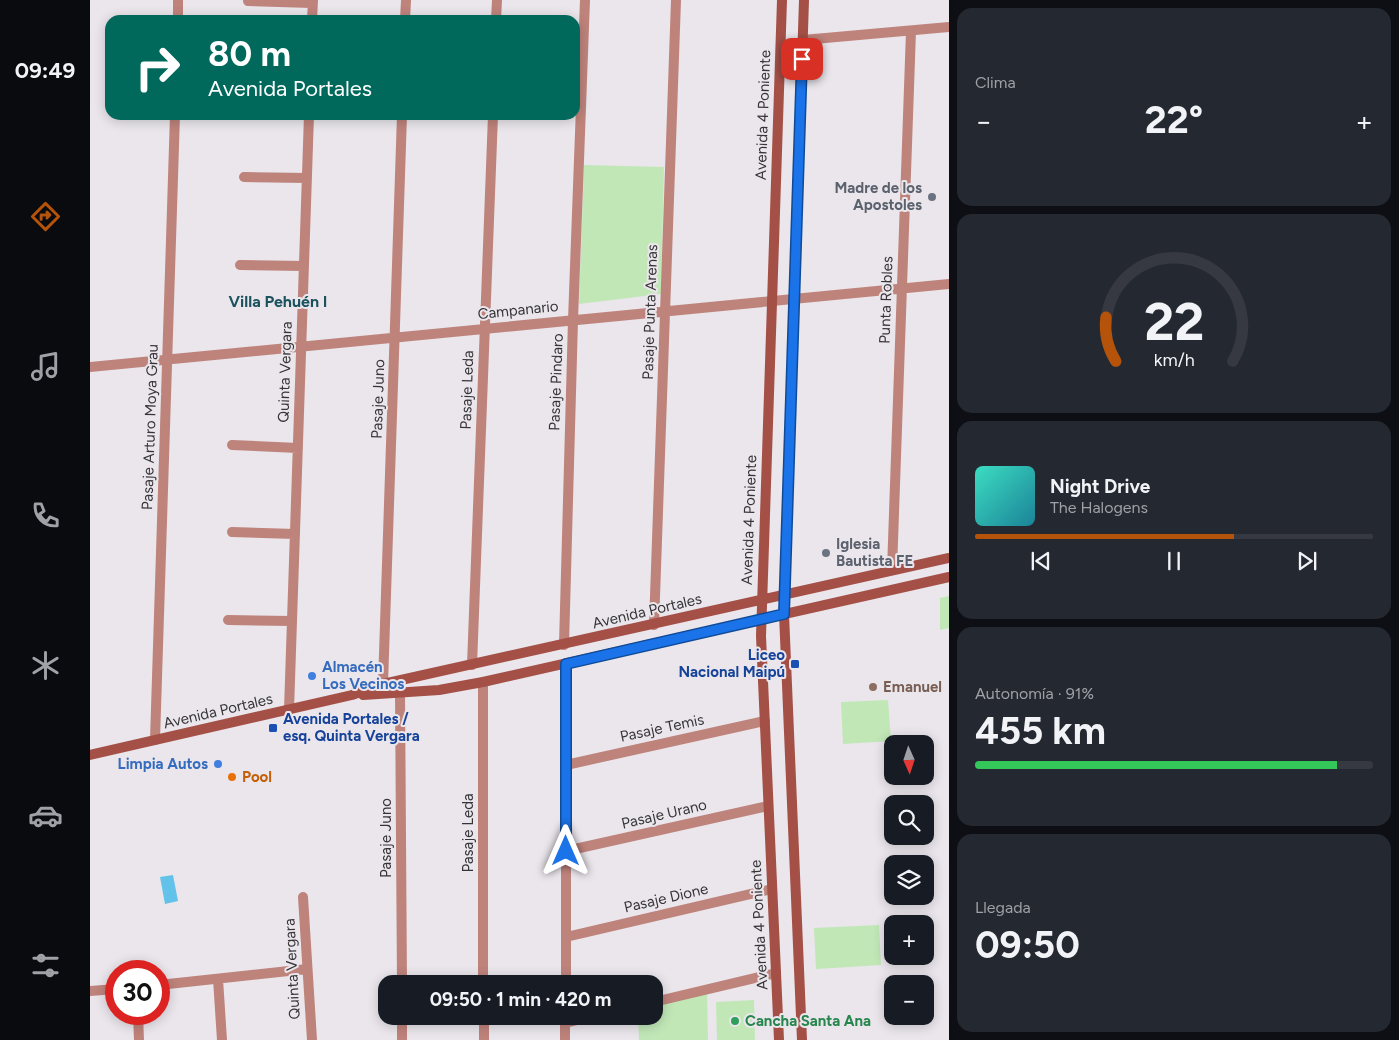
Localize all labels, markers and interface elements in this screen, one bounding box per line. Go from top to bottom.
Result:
text: 80 m [208,33,291,75]
icon: right [125,35,190,100]
pin [781,38,823,80]
icon: arrive [788,45,816,73]
street label: Avenida 4 Poniente [752,50,774,180]
text: 09:49 [15,57,75,84]
text: Clima [975,73,1016,92]
text: Avenida Portales [208,75,372,102]
text: 22° [1145,97,1203,143]
text: − [975,104,992,138]
text: + [1356,104,1373,138]
place label: Madre de los Apostoles [834,179,922,214]
marker: Madre de los Apostoles [926,191,938,203]
icon: directions [28,199,63,234]
street label: Pasaje Punta Arenas [639,244,661,380]
street label: Punta Robles [875,256,897,344]
text: 22 [1144,291,1204,353]
district label: Villa Pehuén I [229,292,327,311]
street label: Campanario [477,297,560,323]
street label: Quinta Vergara [274,321,296,423]
street label: Pasaje Pindaro [545,333,567,431]
street label: Pasaje Arturo Moya Grau [138,344,162,510]
icon: music [28,349,63,384]
text: km/h [1154,349,1194,370]
street label: Pasaje Leda [457,350,477,430]
street label: Pasaje Juno [368,358,388,439]
street label: Avenida 4 Poniente [738,455,760,585]
text: Night Drive [1050,475,1150,498]
icon: phone [28,498,63,533]
text: The Halogens [1050,498,1148,517]
place label: Iglesia Bautista FE [836,535,913,570]
marker: Iglesia Bautista FE [820,547,832,559]
icon: previous [1027,547,1055,575]
icon: pause [1160,547,1188,575]
icon: next [1293,547,1321,575]
street label: Avenida Portales [590,590,704,632]
place label: Liceo Nacional Maipú [678,646,785,681]
icon: climate [28,648,63,683]
place label: Almacén Los Vecinos [322,658,404,693]
marker: Liceo Nacional Maipú [789,658,801,670]
marker: Almacén Los Vecinos [306,670,318,682]
place label: Emanuel [883,678,942,696]
marker: Emanuel [867,681,879,693]
text: Autonomía · 91% [975,684,1094,703]
street label: Avenida Portales [161,690,275,732]
text: 455 km [975,708,1106,754]
place label: Avenida Portales / esq. Quinta Vergara [283,710,420,745]
street label: Pasaje Temis [618,710,706,746]
marker: Avenida Portales / esq. Quinta Vergara [267,722,279,734]
north arrow [884,735,934,785]
map controls [884,735,934,1025]
place label: Limpia Autos [118,755,208,773]
marker: Limpia Autos [212,758,224,770]
place label: Pool [242,768,272,786]
marker: Pool [226,771,238,783]
street label: Pasaje Leda [459,793,477,873]
street label: Pasaje Urano [620,795,709,833]
button: search [884,795,934,845]
icon: car [28,798,63,833]
street label: Pasaje Juno [377,798,395,878]
position arrow [539,824,591,876]
button: layers [884,855,934,905]
street label: Avenida 4 Poniente [747,859,771,991]
street label: Pasaje Dione [622,880,710,916]
text: Llegada [975,898,1031,917]
button: + [884,915,934,965]
street label: Quinta Vergara [280,918,304,1020]
text: 09:50 [975,922,1080,968]
icon: filters [28,948,63,983]
speed limit sign: 30 [105,960,170,1025]
button: − [884,975,934,1025]
text: 09:50 · 1 min · 420 m [430,988,611,1011]
place label: Cancha Santa Ana [745,1012,871,1030]
marker: Cancha Santa Ana [729,1015,741,1027]

